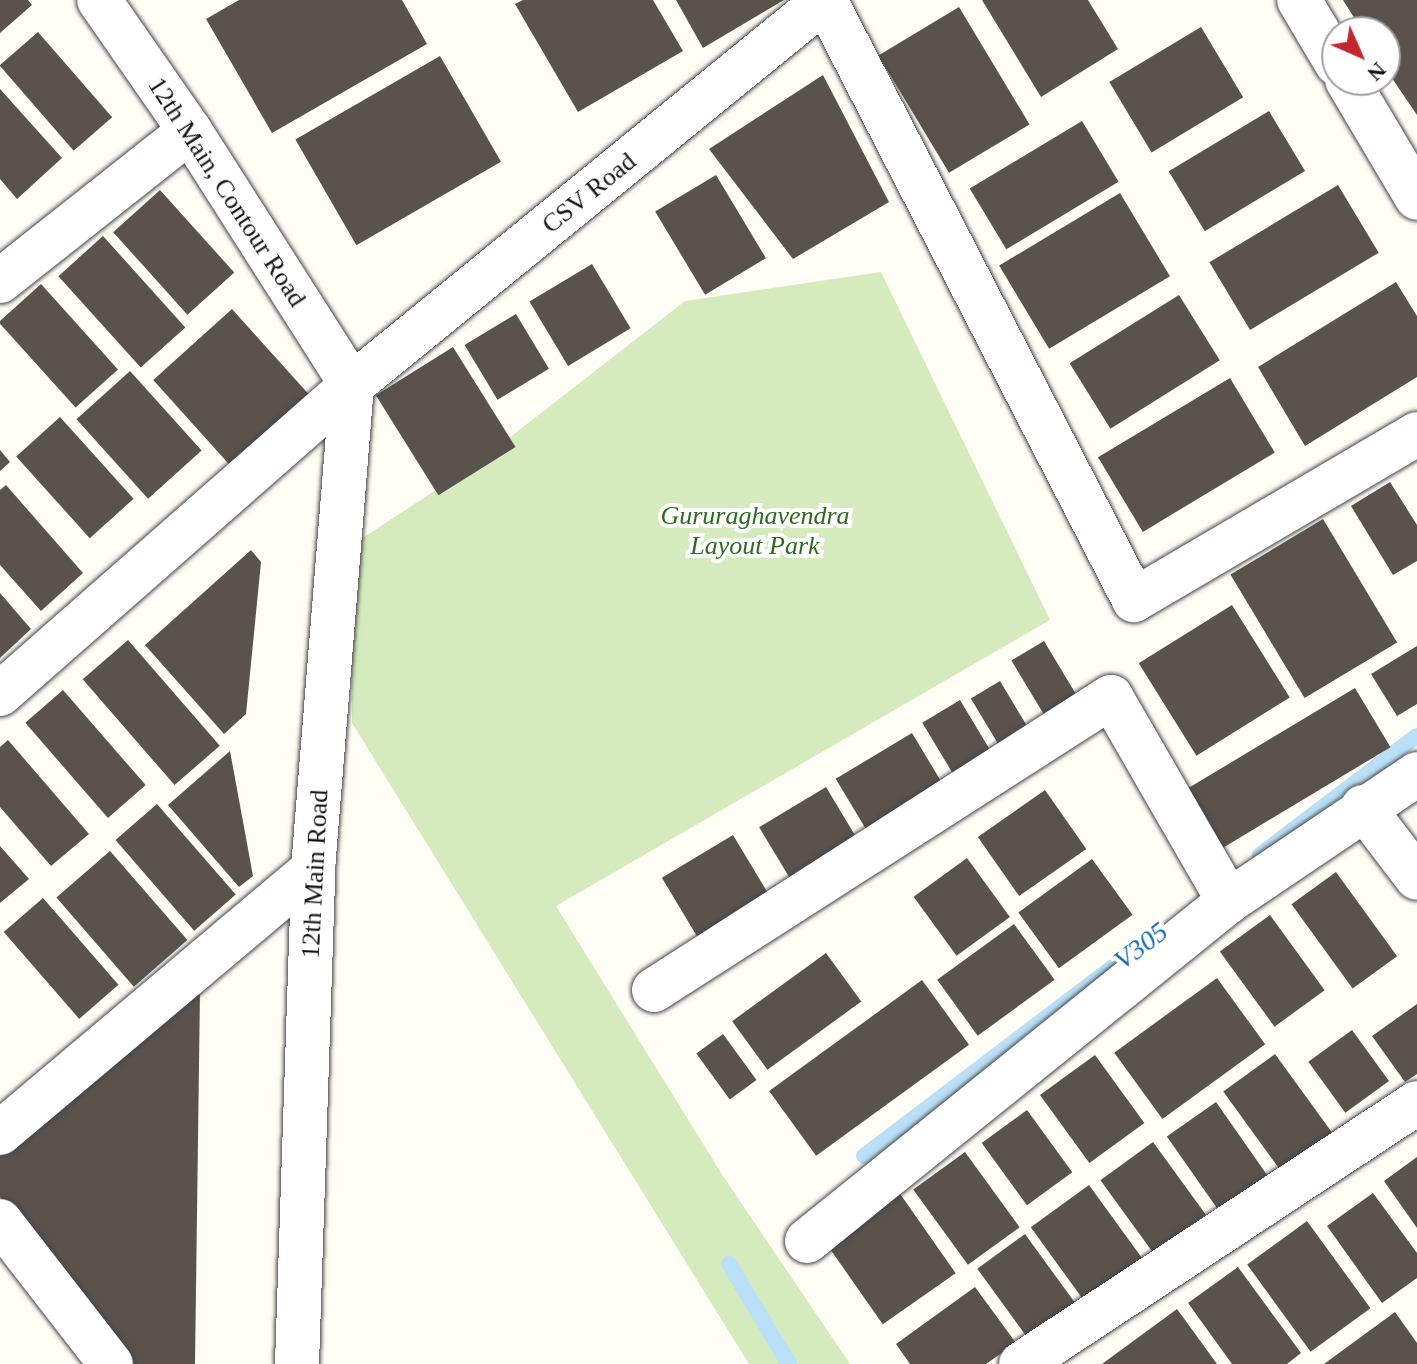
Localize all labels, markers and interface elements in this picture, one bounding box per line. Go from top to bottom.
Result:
north arrow [1321,16,1401,96]
text: N [1362,57,1391,86]
street label: 12th Main, Contour Road [141,71,313,313]
street label: CSV Road [536,146,642,240]
park label: Gururaghavendra Layout Park [660,500,850,562]
street label: 12th Main Road [295,789,335,959]
water label: V305 [1107,915,1175,977]

